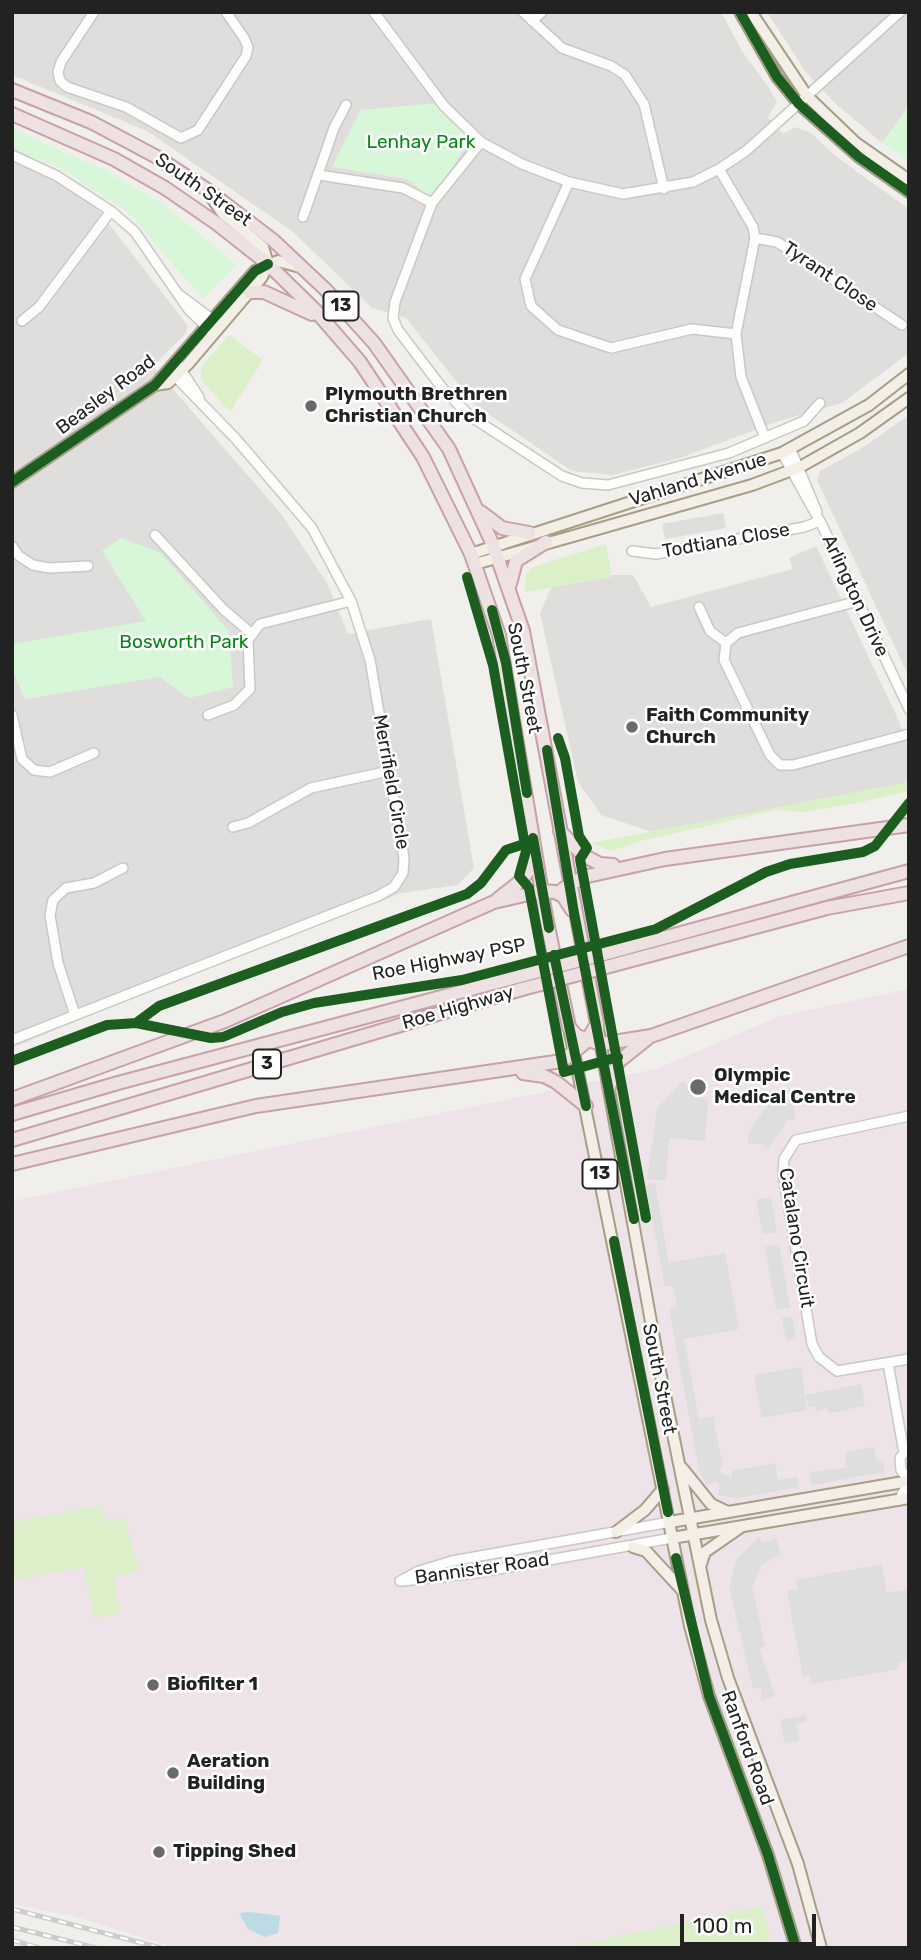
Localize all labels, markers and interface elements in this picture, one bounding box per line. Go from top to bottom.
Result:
park label: Lenhay Park [366,132,476,154]
street label: South Street [150,148,256,232]
street label: Tyrant Close [778,237,882,317]
road number: 13 [324,292,358,320]
street label: Beasley Road [52,350,160,440]
place label: Plymouth Brethren Christian Church [325,384,508,428]
marker: Plymouth Brethren Christian Church [303,398,319,414]
street label: Vahland Avenue [627,448,769,512]
street label: Todtiana Close [660,519,792,563]
street label: Arlington Drive [817,531,893,661]
street label: South Street [502,620,546,736]
park label: Bosworth Park [119,632,249,654]
place label: Faith Community Church [646,705,809,749]
street label: Merrifield Circle [368,713,414,851]
marker: Faith Community Church [624,719,640,735]
street label: Roe Highway PSP [370,934,528,986]
street label: Roe Highway [399,981,517,1035]
road number: 3 [253,1050,281,1078]
place label: Olympic Medical Centre [714,1065,856,1109]
marker: Olympic Medical Centre [688,1077,708,1097]
road number: 13 [582,1160,618,1189]
street label: Catalano Circuit [774,1166,818,1310]
street label: South Street [637,1321,681,1437]
street label: Bannister Road [413,1548,551,1590]
place label: Biofilter 1 [167,1674,258,1696]
marker: Biofilter 1 [145,1677,161,1693]
street label: Ranford Road [716,1688,778,1808]
place label: Aeration Building [187,1751,269,1795]
marker: Aeration Building [165,1765,181,1781]
place label: Tipping Shed [173,1841,296,1863]
marker: Tipping Shed [151,1844,167,1860]
scale bar [683,1900,820,1944]
text: 100 m [693,1913,752,1938]

